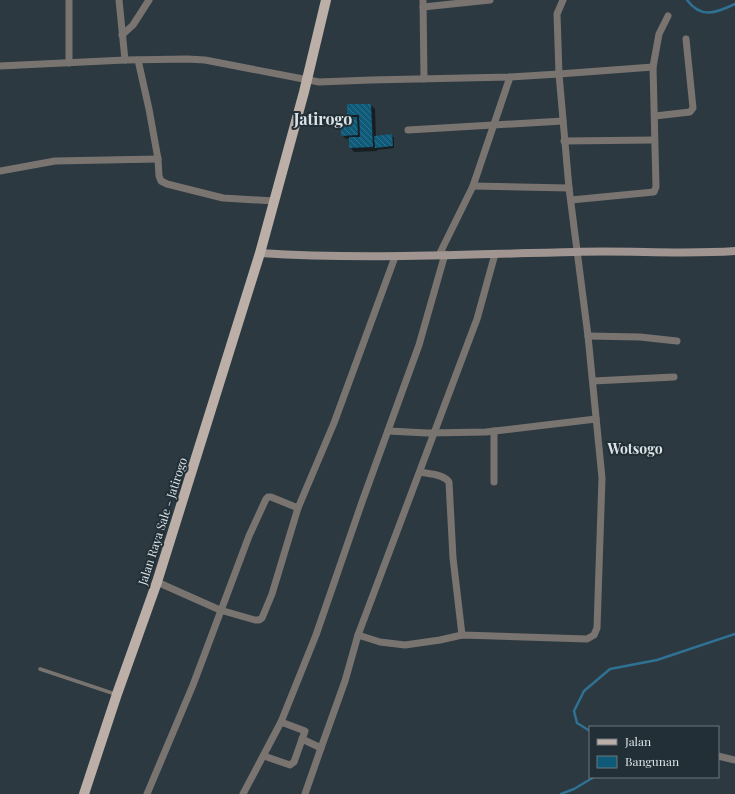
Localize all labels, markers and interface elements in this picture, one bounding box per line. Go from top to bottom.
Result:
district label: Jatirogo [293,108,352,129]
district label: Wotsogo [606,439,663,458]
street label: Jalan Raya Sale - Jatirogo [133,455,190,588]
legend [589,726,719,778]
text: Jalan [624,733,651,749]
text: Bangunan [625,753,679,769]

